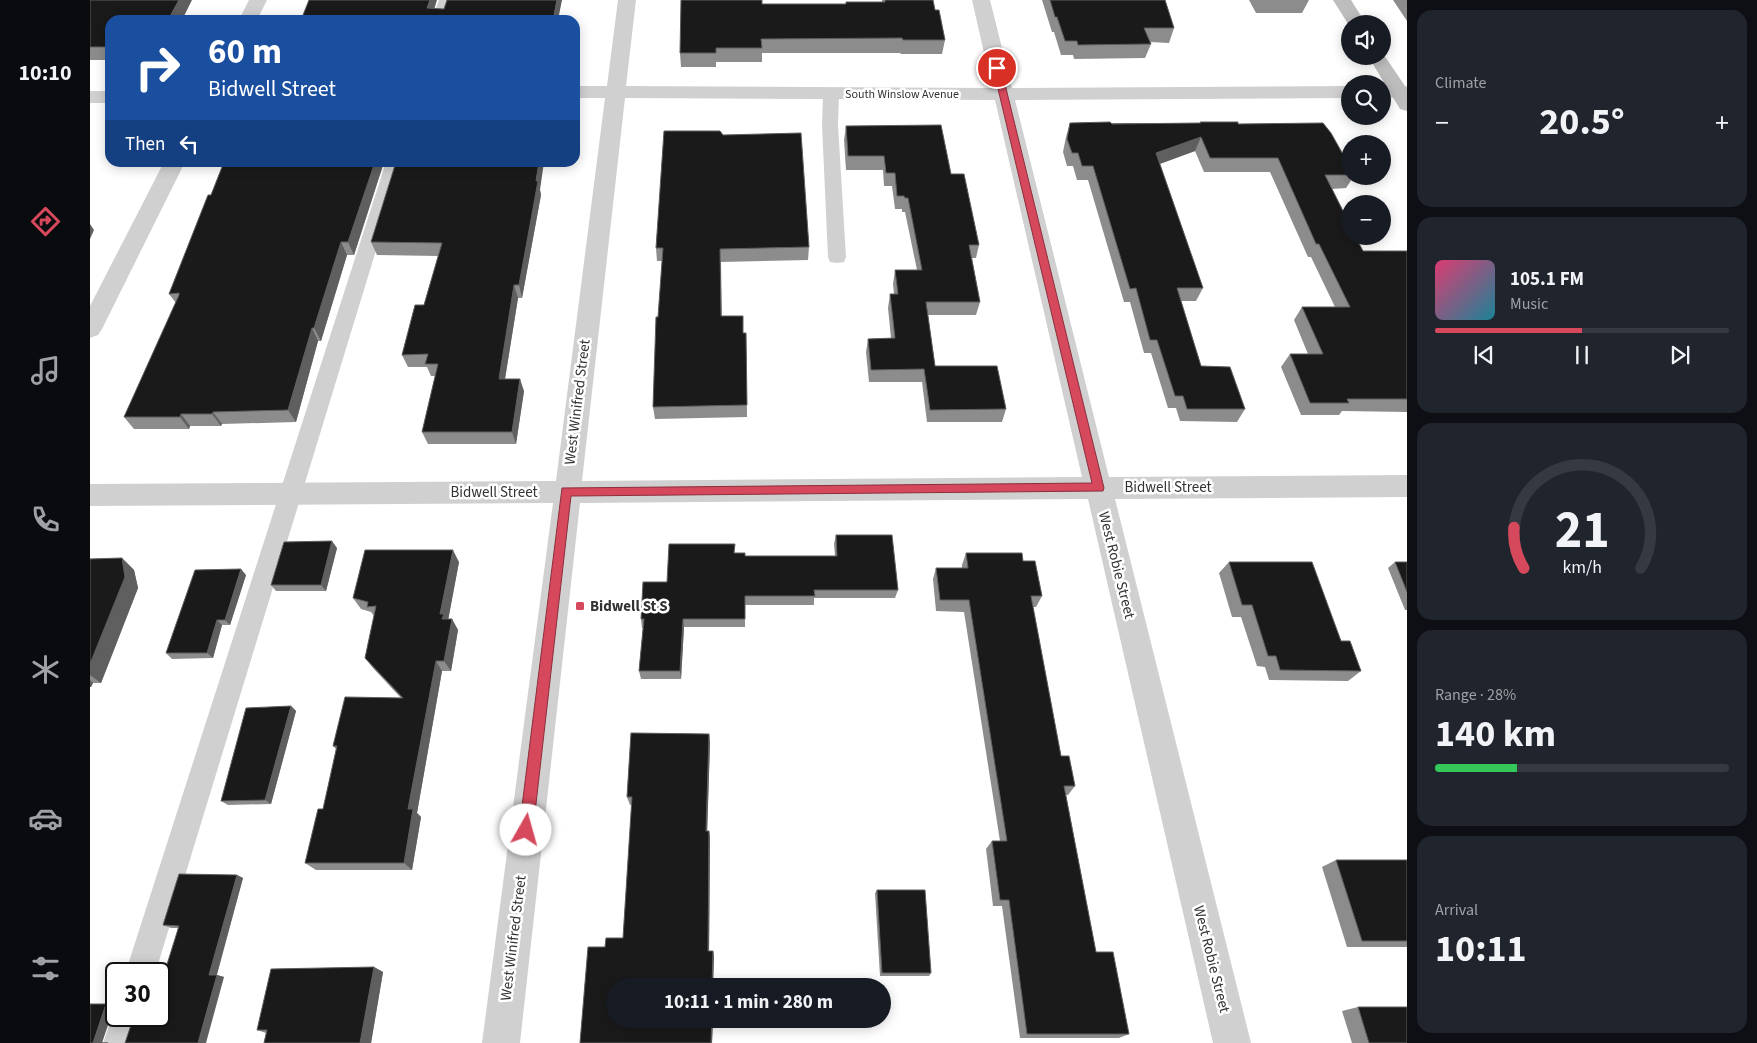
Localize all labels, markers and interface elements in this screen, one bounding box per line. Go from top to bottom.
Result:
map controls [1341,15,1391,245]
button: sound [1341,15,1391,65]
text: 60 m [208,27,282,77]
icon: right [125,35,190,100]
pin [976,47,1018,89]
icon: arrive [983,54,1011,82]
text: 10:10 [18,57,72,89]
text: Climate [1435,72,1486,94]
text: Bidwell Street [208,73,336,105]
button: search [1341,75,1391,125]
street label: South Winslow Avenue [845,86,959,103]
text: 20.5° [1539,95,1625,149]
text: − [1435,103,1449,143]
text: + [1715,103,1729,143]
icon: left [175,130,203,158]
text: Then [125,131,165,158]
button: + [1341,135,1391,185]
button: − [1341,195,1391,245]
icon: directions [28,204,63,239]
text: 105.1 FM [1510,266,1584,293]
text: Music [1510,293,1548,315]
street label: West Winifred Street [559,338,596,466]
icon: previous [1470,341,1498,369]
icon: pause [1568,341,1596,369]
icon: next [1666,341,1694,369]
icon: music [28,353,63,388]
street label: Bidwell Street [1124,477,1212,498]
street label: Bidwell Street [450,482,538,503]
text: 21 [1555,494,1609,568]
icon: phone [28,502,63,537]
street label: West Robie Street [1093,509,1140,621]
text: km/h [1562,555,1602,580]
place label: Bidwell St S [590,596,668,617]
marker: Bidwell St S [574,600,586,612]
icon: climate [28,652,63,687]
text: Range · 28% [1435,684,1516,706]
text: 140 km [1435,707,1556,761]
icon: car [28,801,63,836]
position arrow [499,803,551,855]
street label: West Winifred Street [495,874,532,1002]
text: Arrival [1435,899,1478,921]
street label: West Robie Street [1188,903,1235,1015]
text: 10:11 [1435,922,1527,976]
icon: filters [28,951,63,986]
speed limit sign: 30 [105,962,170,1027]
text: 10:11 · 1 min · 280 m [664,989,833,1016]

